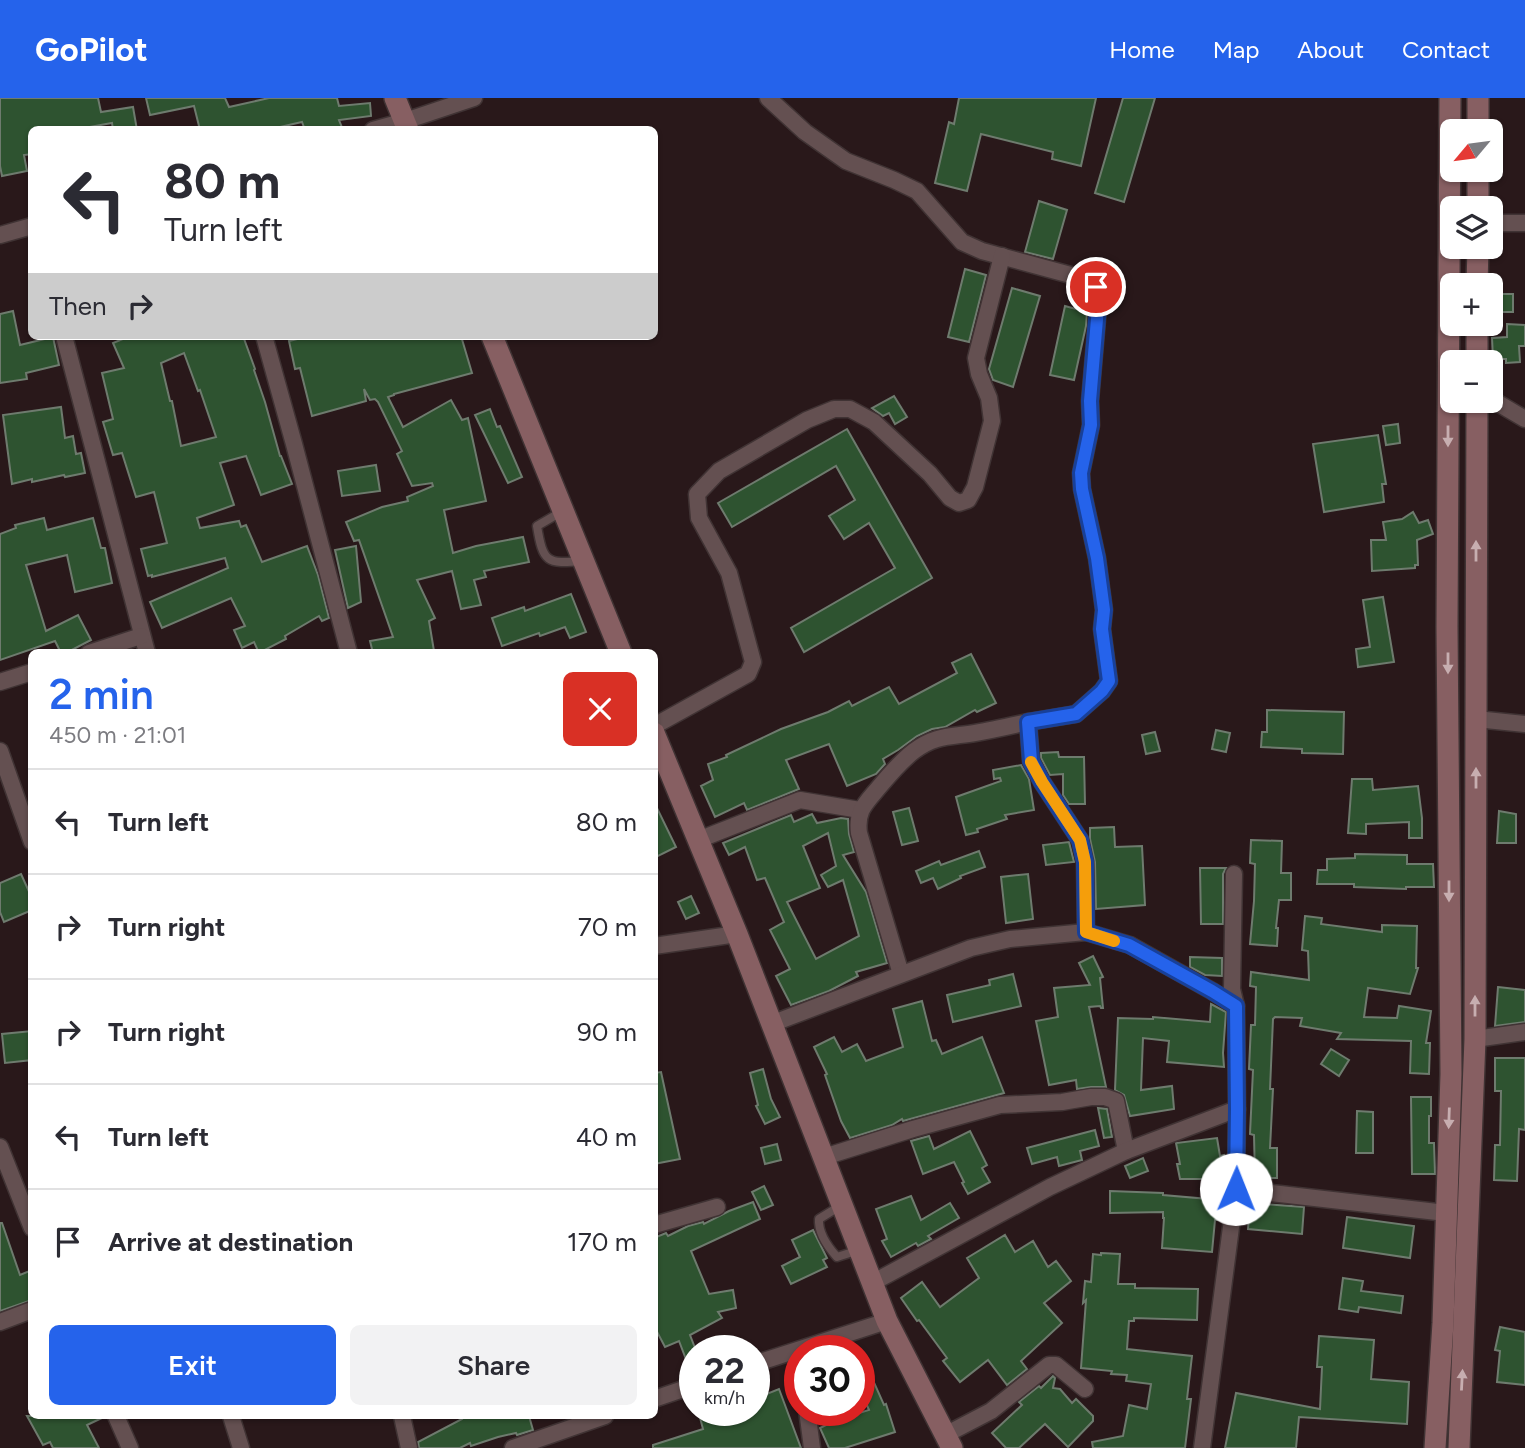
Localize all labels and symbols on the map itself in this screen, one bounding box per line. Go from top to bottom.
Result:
north arrow [1440,119,1503,182]
pin [1066,257,1126,317]
one-way arrow [1442,425,1454,447]
one-way arrow [1471,539,1482,561]
one-way arrow [1442,652,1454,674]
one-way arrow [1470,767,1482,789]
one-way arrow [1443,880,1455,902]
one-way arrow [1469,994,1481,1016]
one-way arrow [1444,1107,1455,1129]
position arrow [1199,1152,1273,1226]
speed limit sign: 30 [784,1335,875,1426]
one-way arrow [1457,1369,1468,1391]

